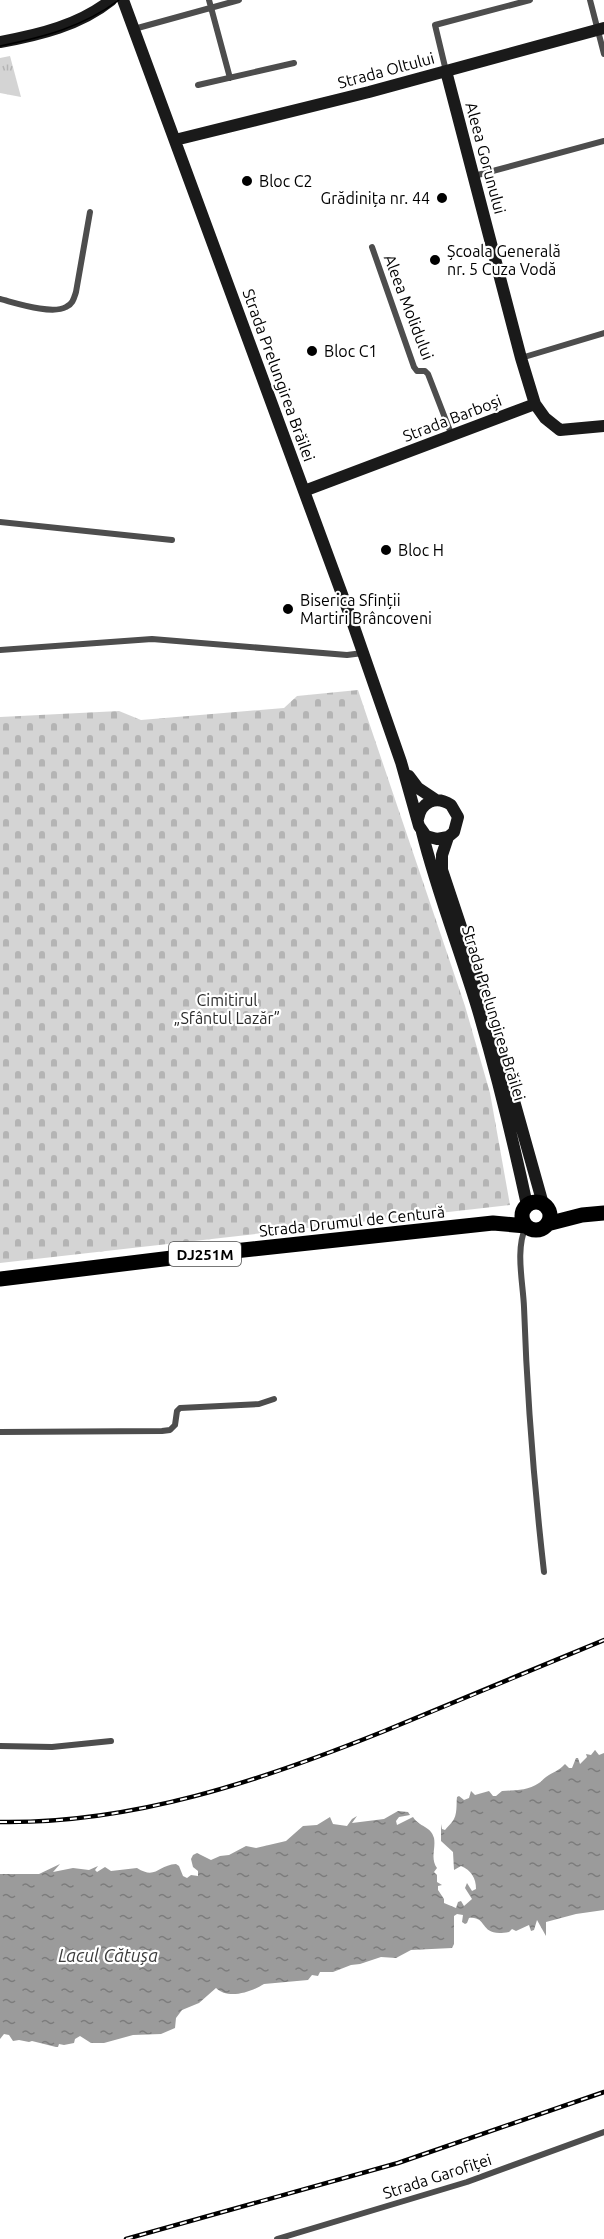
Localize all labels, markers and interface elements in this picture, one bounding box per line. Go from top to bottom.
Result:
street label: Strada Oltului [336,48,436,92]
street label: Aleea Gorunului [462,100,510,216]
place label: Bloc C2 [259,172,313,190]
marker: Bloc C2 [240,174,254,188]
place label: Grădinița nr. 44 [321,189,430,207]
marker: Grădinița nr. 44 [435,191,449,205]
place label: Școala Generală nr. 5 Cuza Vodă [447,242,561,278]
street label: Aleea Molidului [381,252,437,362]
marker: Școala Generală nr. 5 Cuza Vodă [428,253,442,267]
street label: Strada Prelungirea Brăilei [239,286,319,464]
place label: Bloc C1 [324,342,378,360]
marker: Bloc C1 [305,344,319,358]
street label: Strada Barboși [400,391,504,445]
place label: Bloc H [398,541,444,559]
marker: Bloc H [379,543,393,557]
place label: Biserica Sfinții Martiri Brâncoveni [300,591,432,627]
marker: Biserica Sfinții Martiri Brâncoveni [281,602,295,616]
street label: Strada Prelungirea Brăilei [459,923,529,1103]
park label: Cimitirul „Sfântul Lazăr” [174,991,280,1027]
street label: Strada Drumul de Centură [258,1202,446,1240]
road number: DJ251M [169,1242,241,1266]
water label: Lacul Cătușa [58,1945,158,1965]
street label: Strada Garofiței [380,2150,494,2202]

